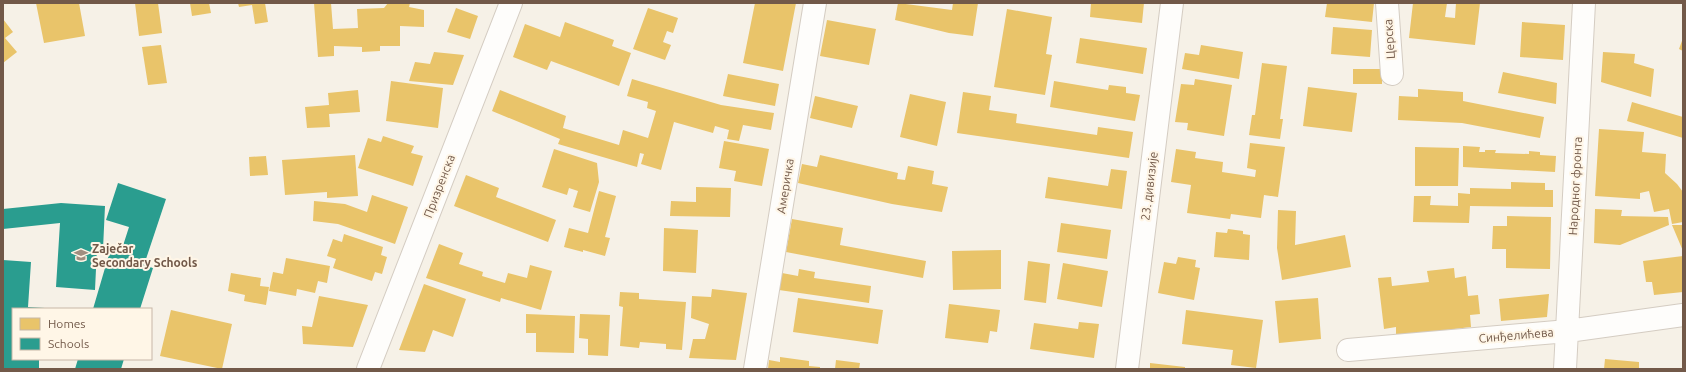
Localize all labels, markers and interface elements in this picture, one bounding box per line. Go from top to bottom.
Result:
street label: Церска [1381,19,1397,59]
street label: Народног фронта [1566,136,1584,236]
street label: 23. дивизије [1138,151,1160,221]
street label: Призренска [421,153,457,219]
street label: Америчка [774,157,796,215]
place label: Zaječar Secondary Schools [92,242,198,269]
school or university icon: Zaječar Secondary Schools [73,247,89,263]
legend [12,308,152,360]
text: Homes [48,317,86,330]
street label: Синђелићева [1478,325,1554,345]
text: Schools [48,337,89,350]

